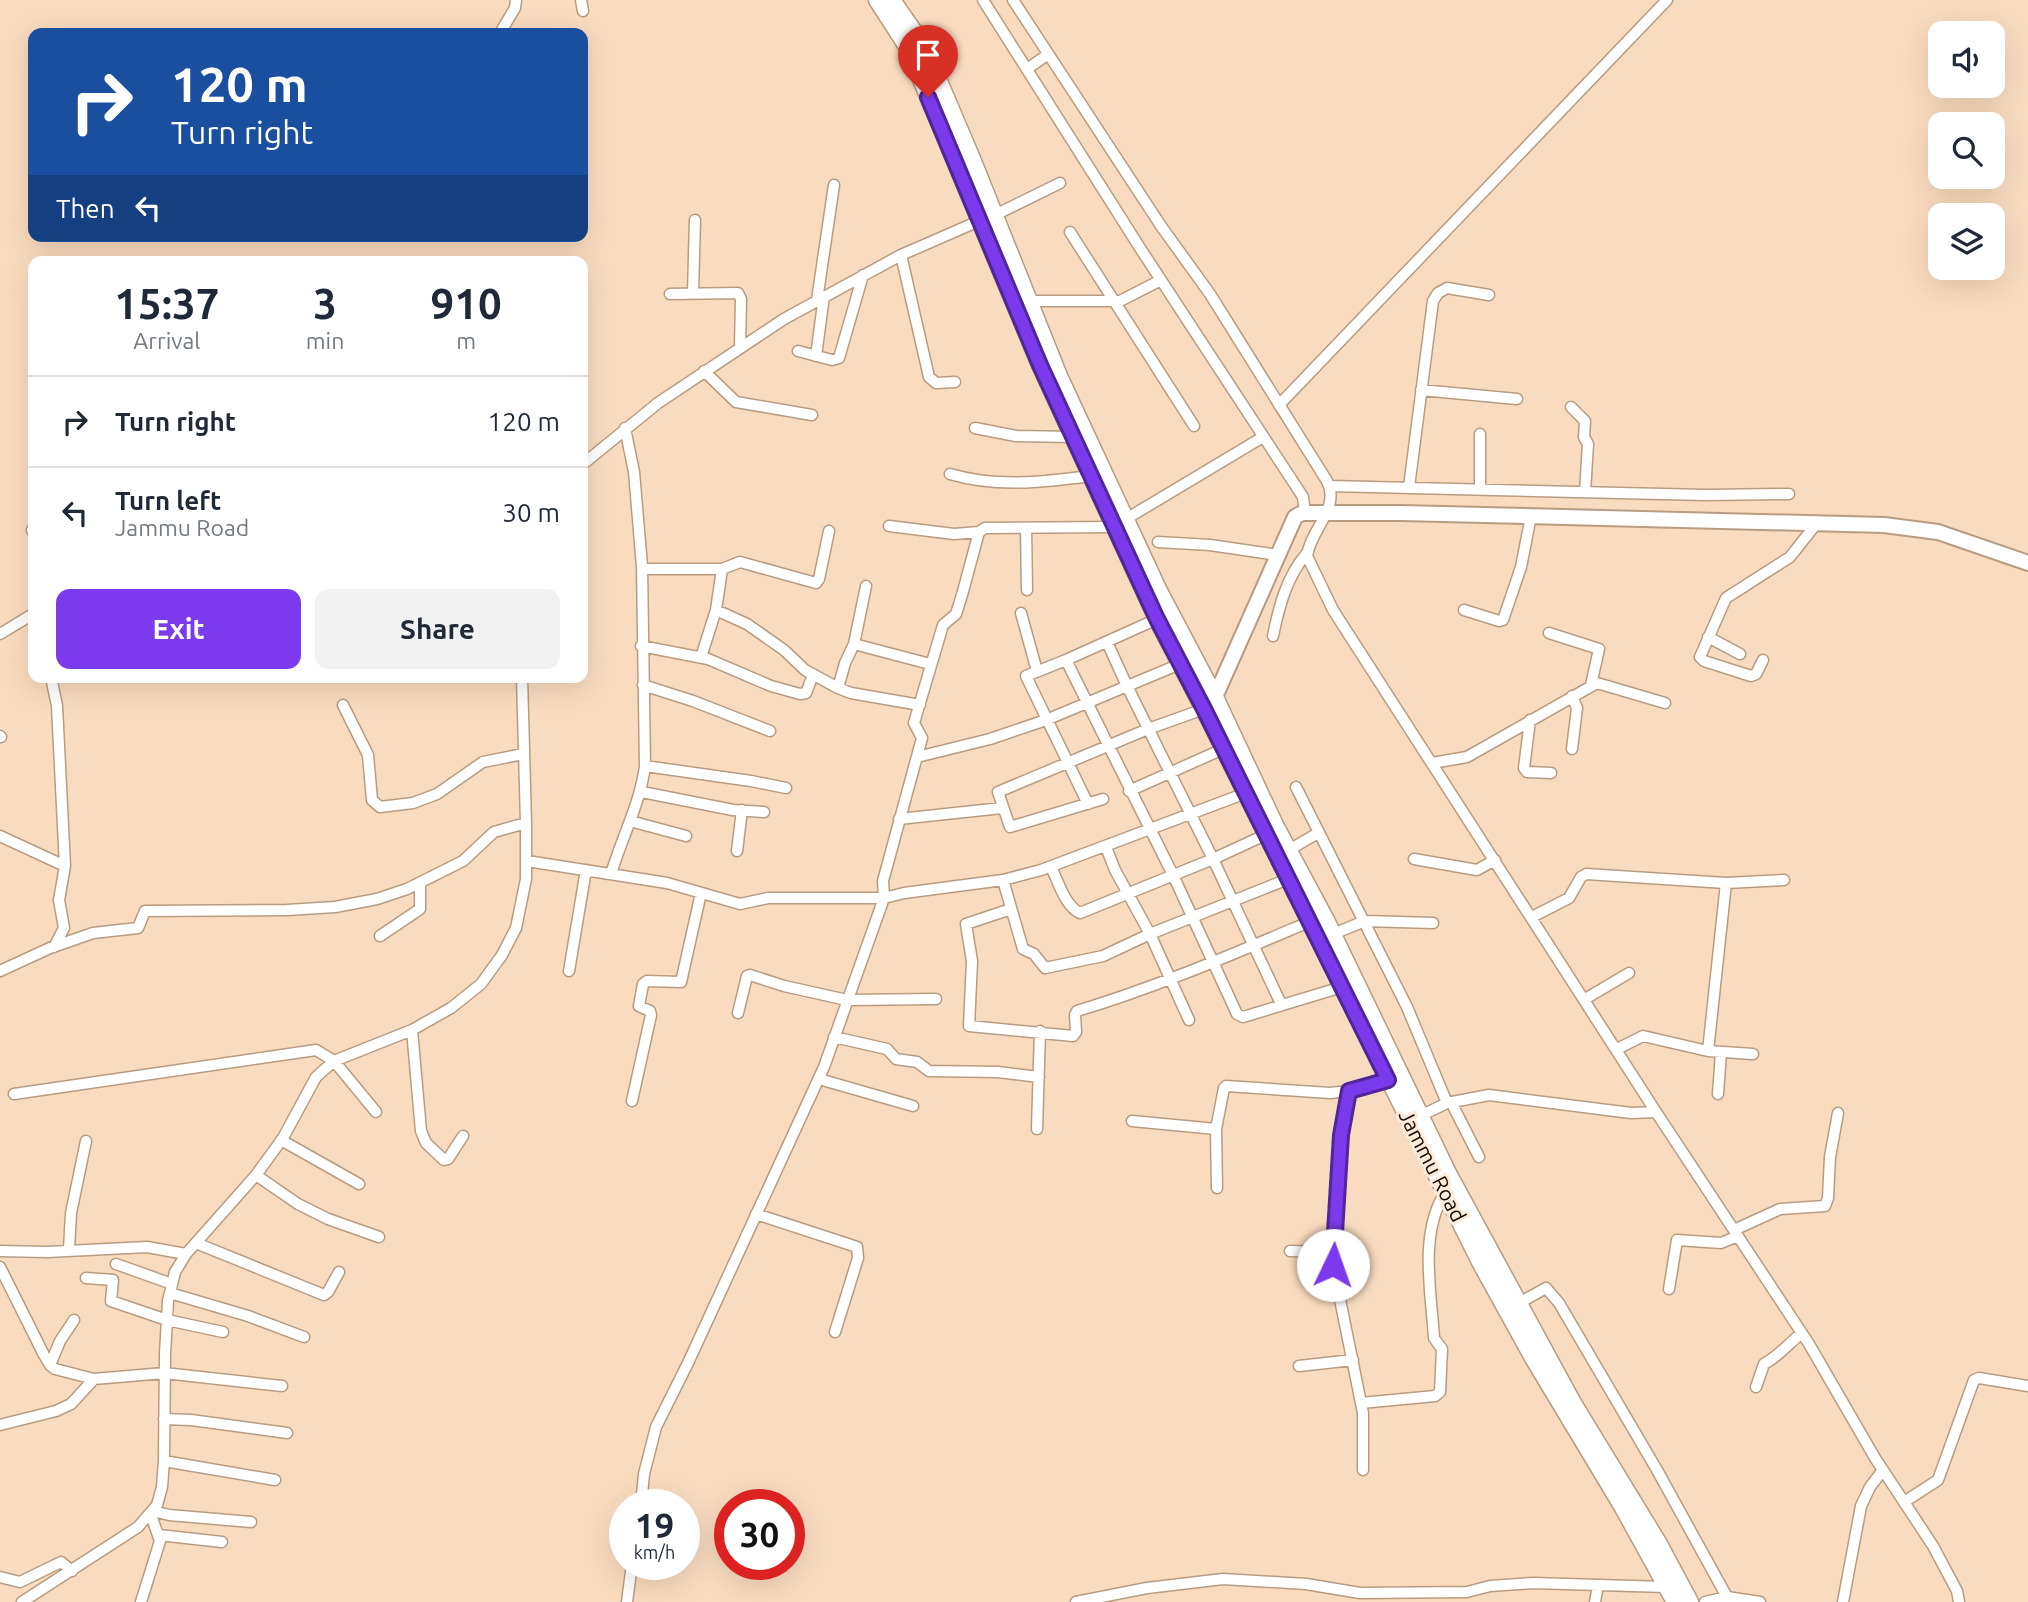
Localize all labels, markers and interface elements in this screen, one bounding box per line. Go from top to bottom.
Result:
map controls [1928,21,2005,280]
button: sound [1928,21,2005,98]
pin [898,25,958,97]
icon: arrive [909,36,947,74]
icon: right [56,56,147,147]
text: 120 m [171,56,308,111]
button: search [1928,112,2005,189]
text: Turn right [171,114,313,150]
icon: left [129,189,167,227]
text: Then [56,194,115,223]
button: layers [1928,203,2005,280]
text: 15:37 [114,280,219,327]
text: 3 [313,280,337,327]
text: 910 [431,280,502,327]
text: Arrival [133,328,200,353]
text: min [306,328,344,353]
text: m [456,328,476,353]
icon: right [56,403,94,441]
text: Turn right [115,407,236,436]
text: 120 m [488,407,560,436]
text: Turn left [115,486,221,515]
icon: left [56,494,94,532]
text: 30 m [502,498,560,527]
text: Jammu Road [115,515,249,540]
button: Exit [56,589,301,669]
button: Share [315,589,560,669]
street label: Jammu Road [1394,1105,1471,1226]
position arrow [1296,1228,1370,1302]
speed limit sign: 30 [714,1489,805,1580]
text: 19 [635,1505,674,1545]
text: km/h [634,1542,675,1562]

